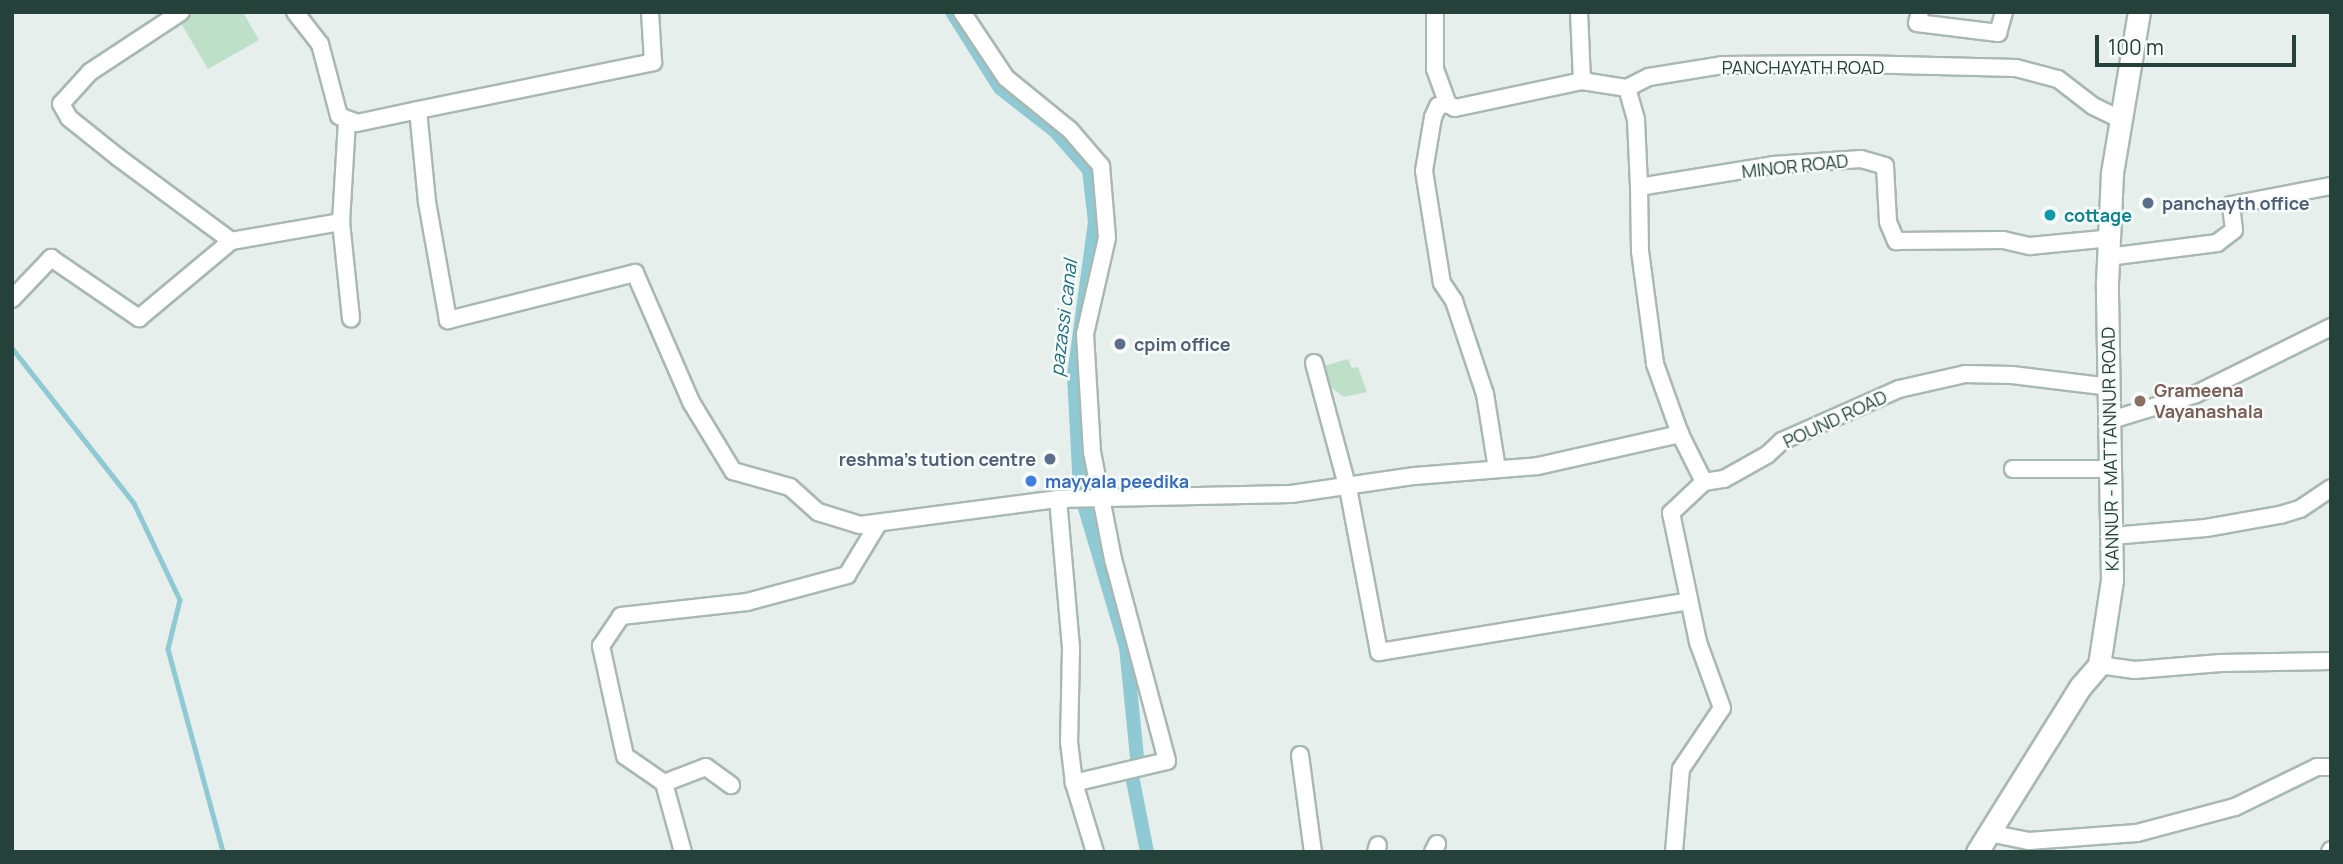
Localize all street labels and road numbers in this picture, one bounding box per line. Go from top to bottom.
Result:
street label: PANCHAYATH ROAD [1722,56,1884,78]
street label: MINOR ROAD [1741,150,1849,182]
street label: KANNUR - MATTANNUR ROAD [2097,327,2123,571]
street label: POUND ROAD [1780,386,1890,452]

